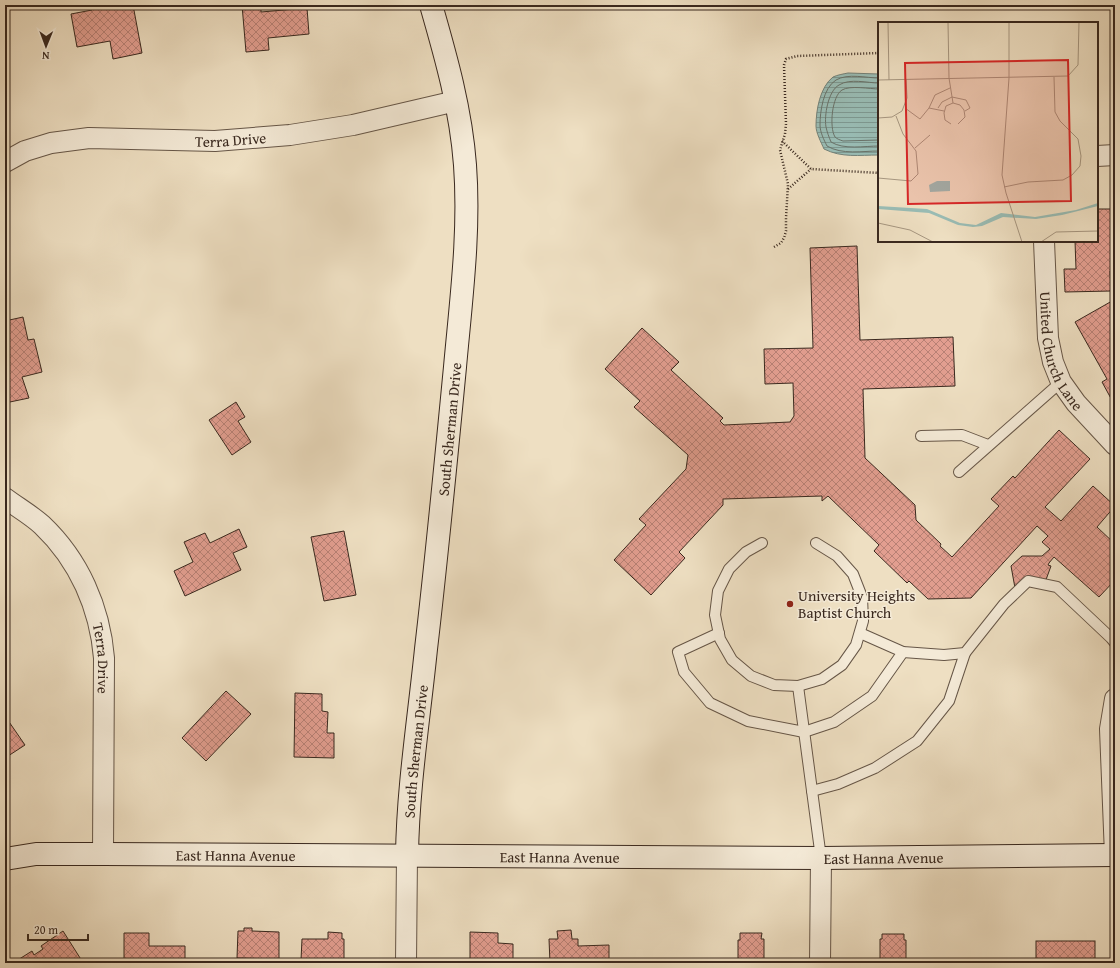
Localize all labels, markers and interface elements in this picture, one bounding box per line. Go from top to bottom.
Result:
inset map [878,22,1098,242]
north arrow [26,26,66,66]
text: N [41,48,50,64]
street label: Terra Drive [195,126,267,152]
street label: United Church Lane [1036,291,1088,415]
street label: South Sherman Drive [432,362,466,497]
place label: University Heights Baptist Church [798,585,915,623]
marker: University Heights Baptist Church [785,599,795,609]
street label: Terra Drive [88,621,115,694]
street label: South Sherman Drive [398,684,432,819]
street label: East Hanna Avenue [176,844,296,866]
street label: East Hanna Avenue [500,846,620,867]
street label: East Hanna Avenue [824,846,944,868]
scale bar [28,916,88,942]
text: 20 m [34,921,58,938]

